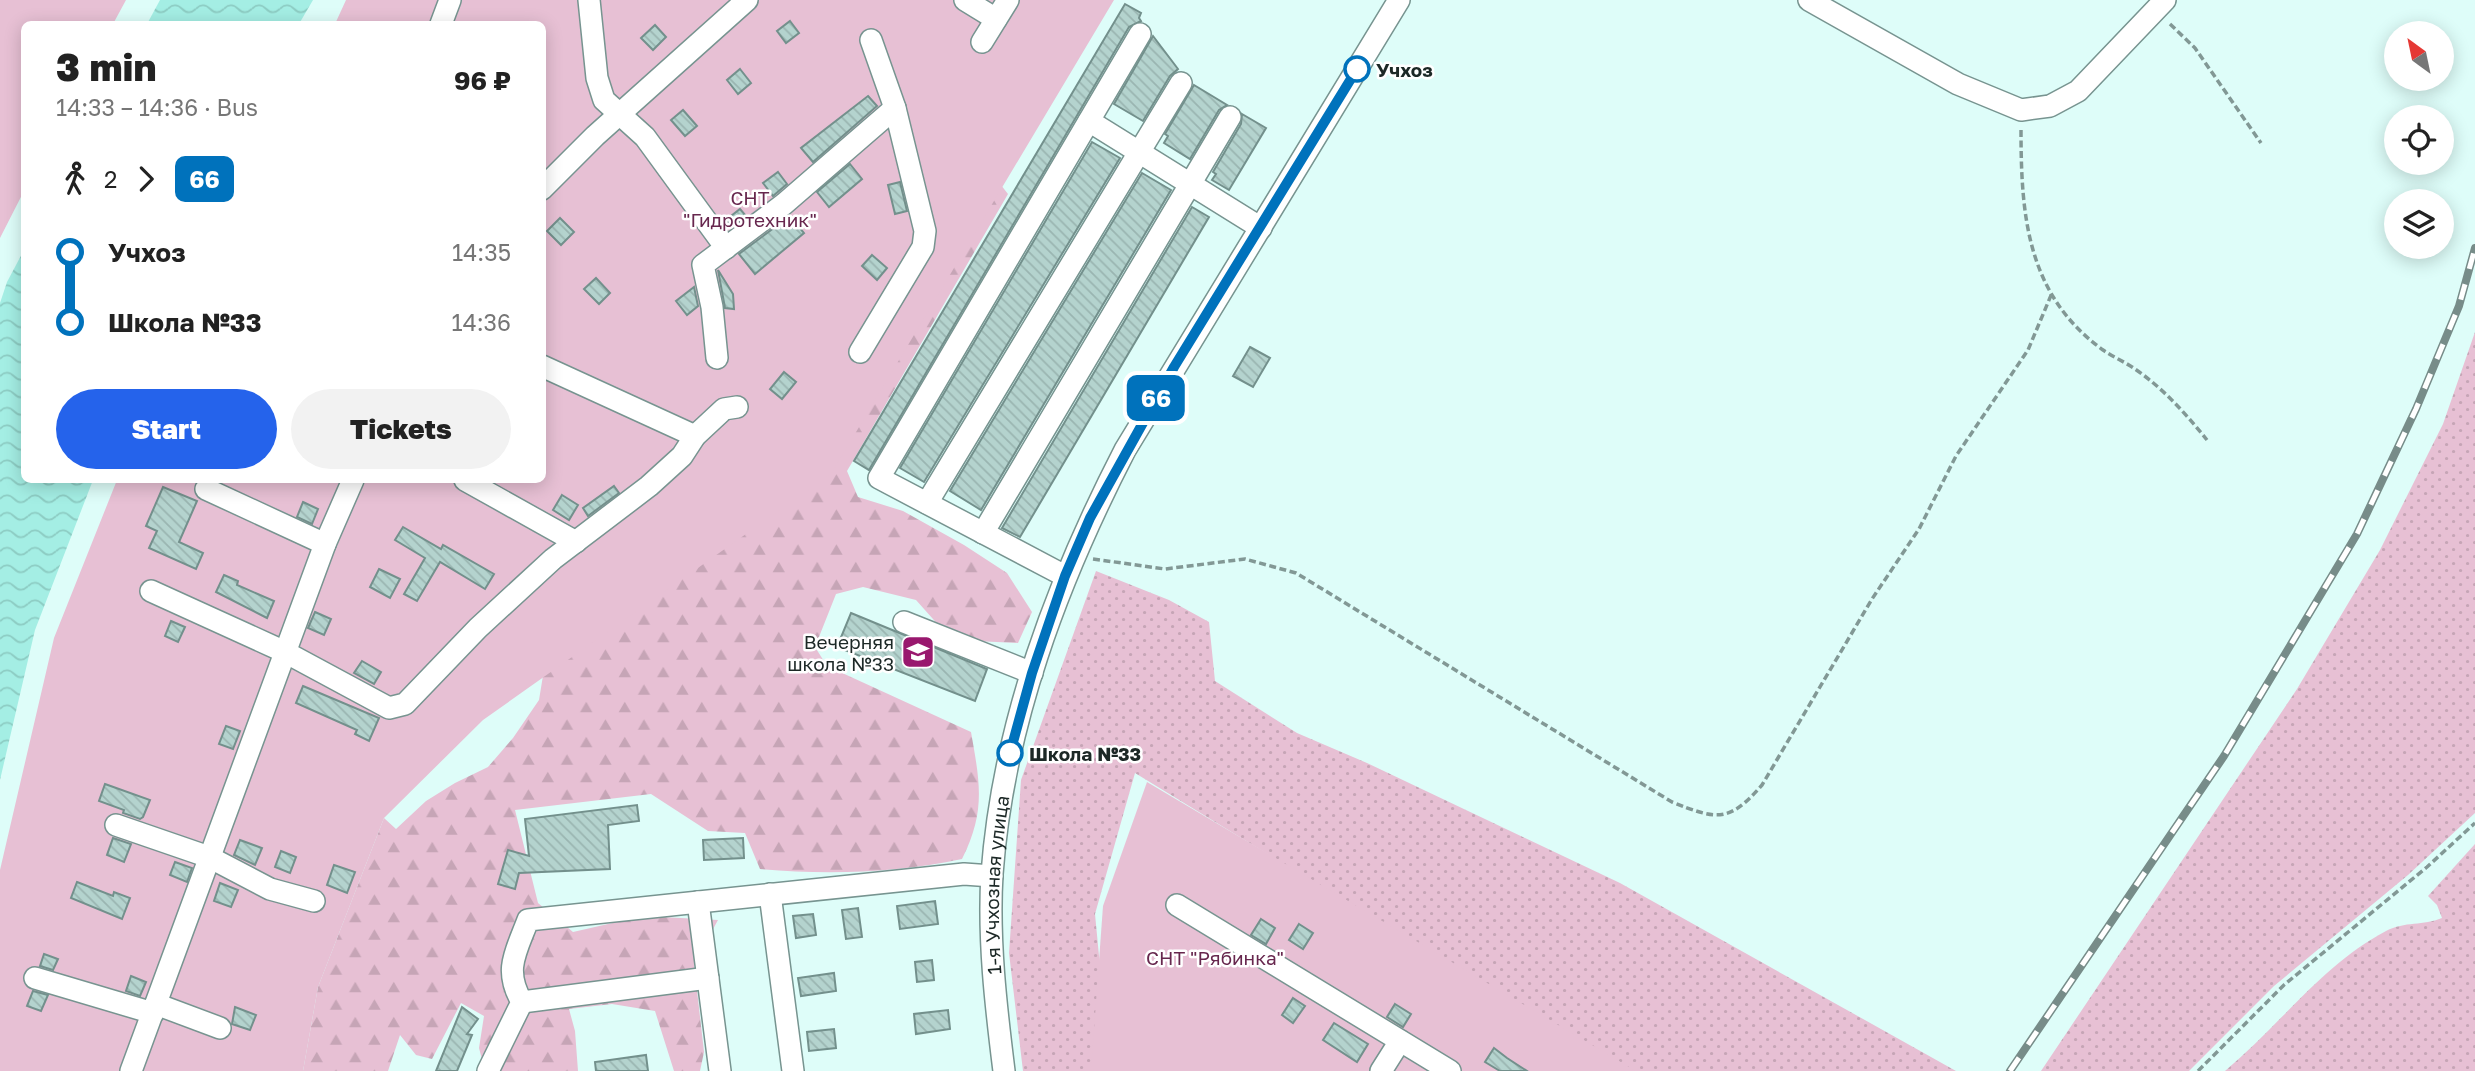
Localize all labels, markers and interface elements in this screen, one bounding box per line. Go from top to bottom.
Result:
north arrow [2384,21,2454,91]
map controls [2384,21,2454,259]
text: 3 min [56,44,156,89]
marker: Учхоз [1344,56,1370,82]
place label: Учхоз [1376,58,1433,81]
text: 96 ₽ [454,65,511,96]
text: 14:33 – 14:36 · Bus [56,93,258,121]
button: locate [2384,105,2454,175]
icon: walk [56,160,94,198]
icon: forward [127,160,165,198]
text: 66 [189,164,220,193]
text: 2 [104,165,117,193]
park label: СНТ "Гидротехник" [683,186,817,231]
button: layers [2384,189,2454,259]
text: Учхоз [108,237,186,268]
text: 14:35 [452,238,511,266]
text: Школа №33 [108,307,262,338]
text: 14:36 [452,308,511,336]
line badge: 66 [1124,375,1188,421]
text: 66 [1141,383,1171,412]
button: Start [56,389,277,469]
button: Tickets [291,389,511,469]
place label: Вечерняя школа №33 [787,630,894,675]
school or university icon: Вечерняя школа №33 [899,633,937,671]
marker: Школа №33 [997,740,1023,766]
place label: Школа №33 [1029,742,1141,765]
street label: 1-я Учхозная улица [979,793,1013,975]
park label: СНТ "Рябинка" [1146,946,1284,969]

